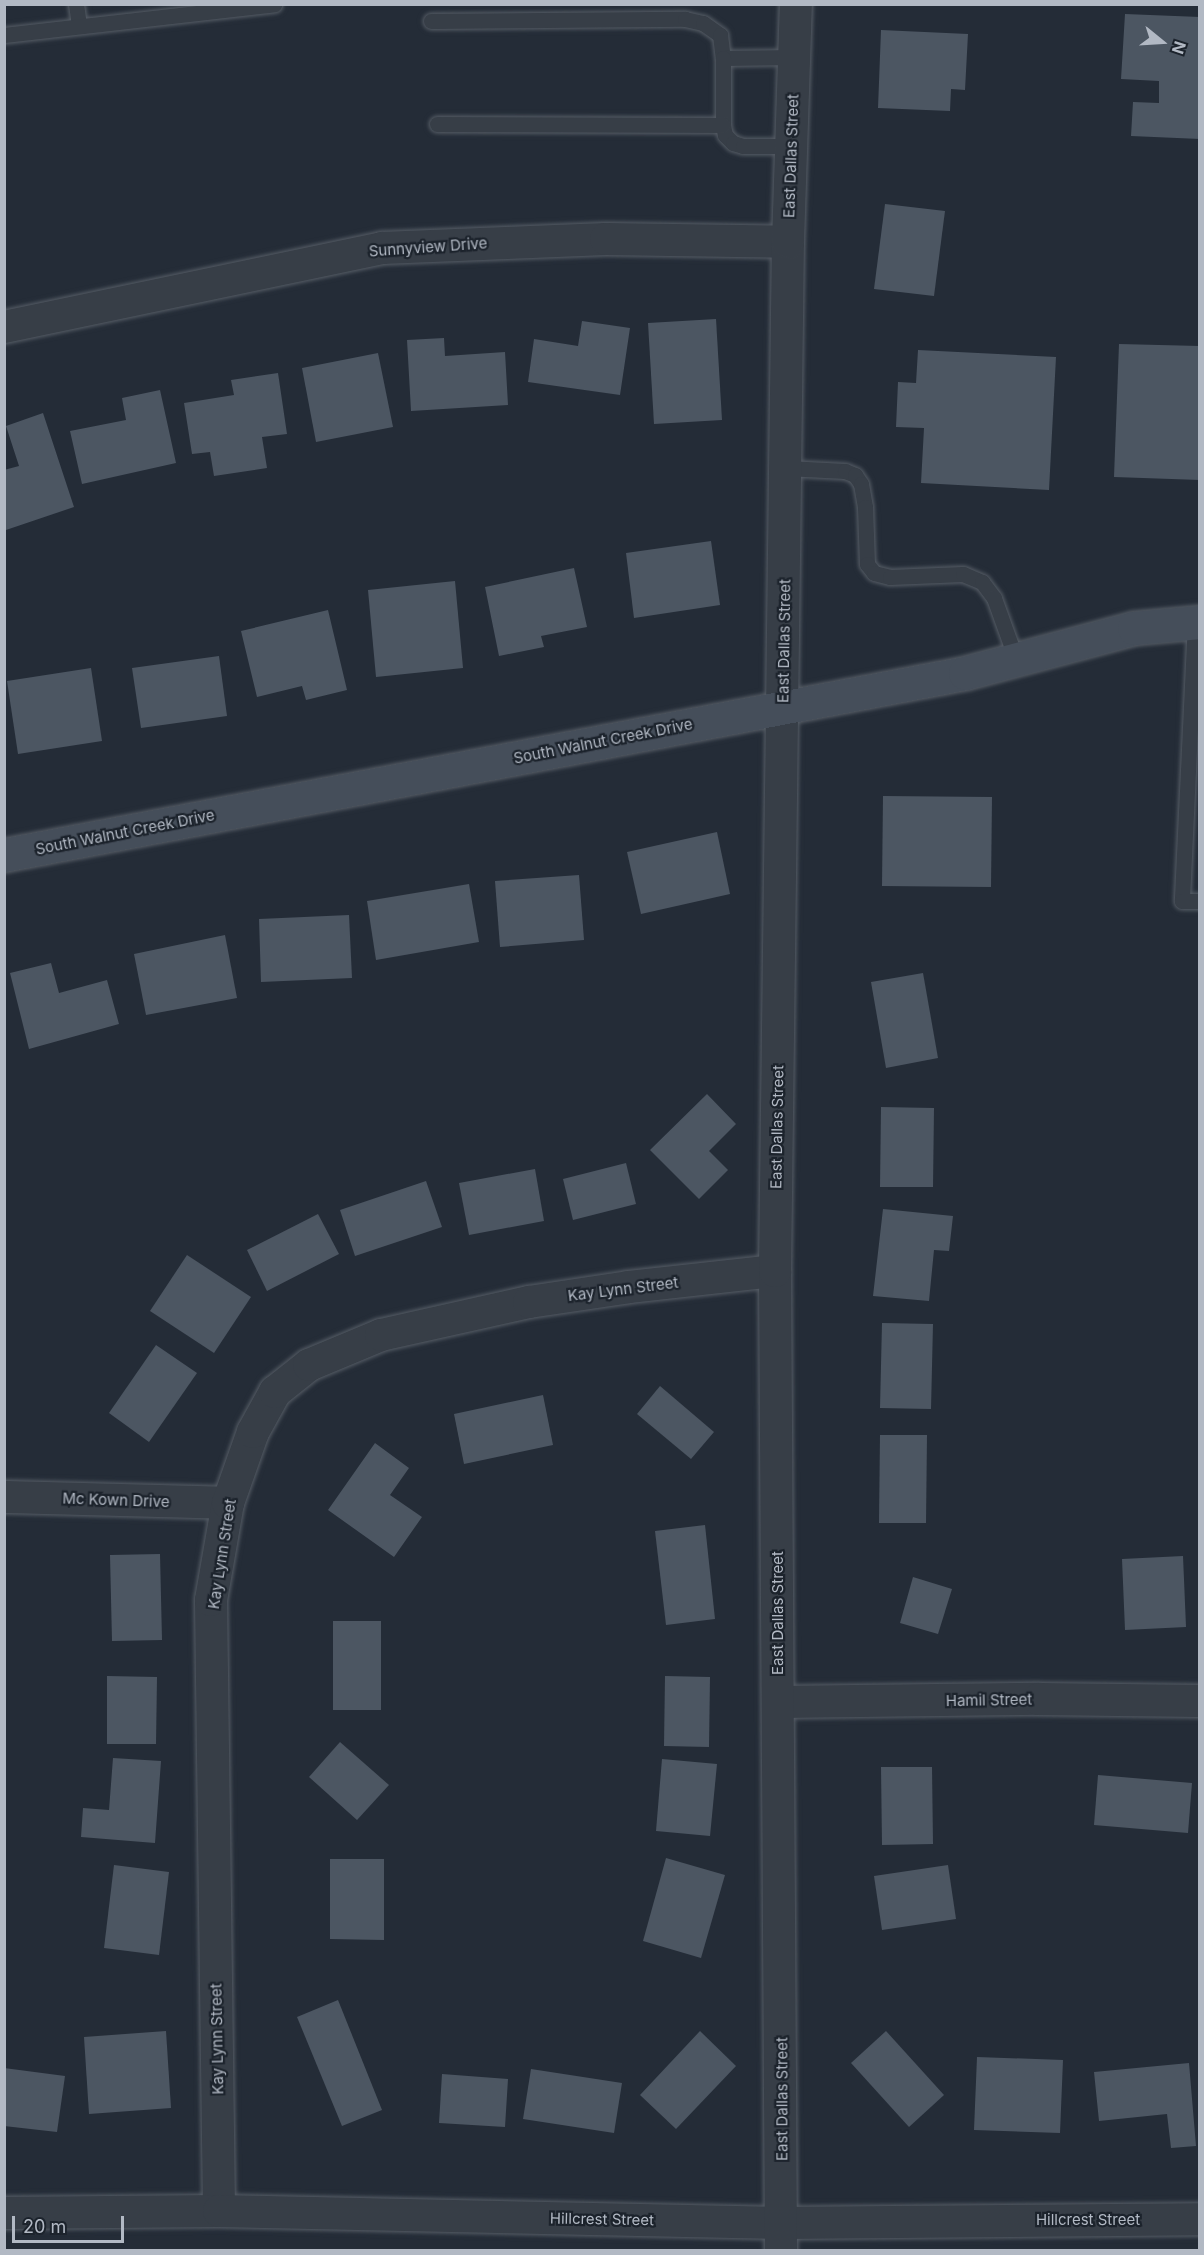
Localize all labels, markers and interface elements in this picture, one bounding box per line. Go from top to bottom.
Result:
north arrow [1132,12,1192,72]
text: N [1168,39,1191,56]
street label: East Dallas Street [780,94,802,218]
street label: Sunnyview Drive [368,234,488,260]
street label: East Dallas Street [774,579,794,703]
street label: South Walnut Creek Drive [512,715,694,767]
street label: South Walnut Creek Drive [34,806,216,858]
street label: East Dallas Street [767,1065,787,1189]
street label: Kay Lynn Street [567,1273,679,1305]
street label: Mc Kown Drive [62,1489,170,1511]
street label: Kay Lynn Street [204,1498,240,1610]
street label: East Dallas Street [769,1551,787,1675]
street label: Hamil Street [946,1690,1032,1710]
street label: Kay Lynn Street [207,1983,227,2095]
street label: East Dallas Street [773,2037,791,2161]
scale bar [15,2204,128,2242]
street label: Hillcrest Street [550,2209,654,2229]
street label: Hillcrest Street [1036,2211,1140,2229]
text: 20 m [23,2216,66,2237]

